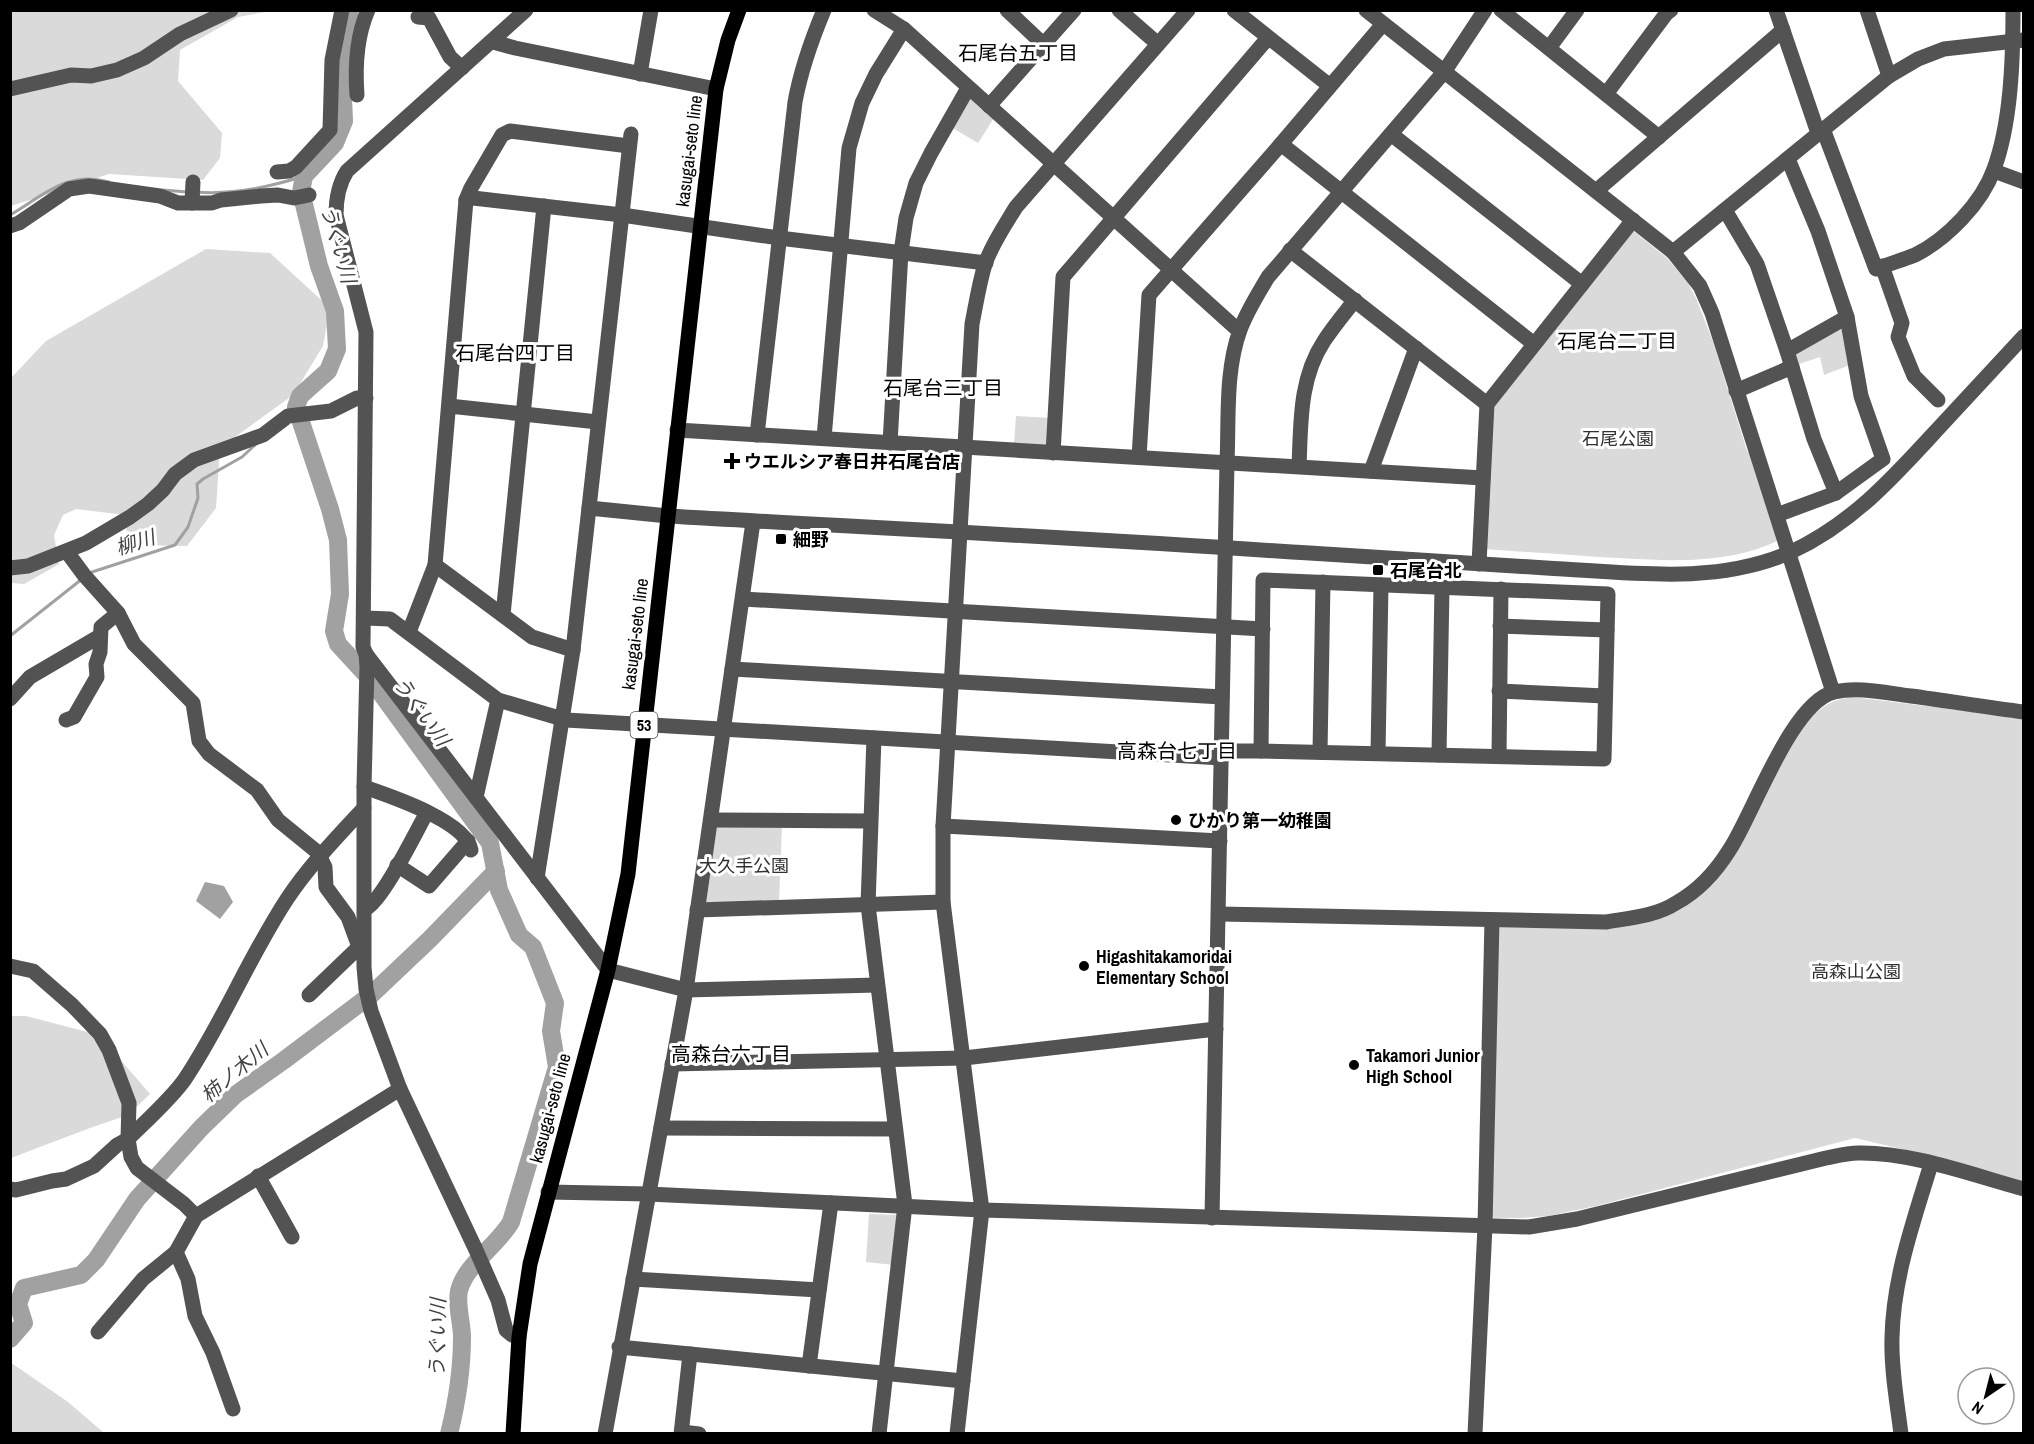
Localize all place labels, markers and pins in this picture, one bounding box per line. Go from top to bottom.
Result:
place label: ウエルシア春日井石尾台店 [744,449,960,474]
marker: ウエルシア春日井石尾台店 [725,454,739,468]
place label: 細野 [793,527,829,552]
marker: 細野 [774,532,788,546]
place label: 石尾台北 [1390,558,1462,583]
marker: 石尾台北 [1371,563,1385,577]
place label: ひかり第一幼稚園 [1188,808,1332,833]
marker: ひかり第一幼稚園 [1169,813,1183,827]
place label: Higashitakamoridai Elementary School [1096,944,1232,990]
marker: Higashitakamoridai Elementary School [1077,959,1091,973]
place label: Takamori Junior High School [1366,1043,1480,1089]
marker: Takamori Junior High School [1347,1058,1361,1072]

